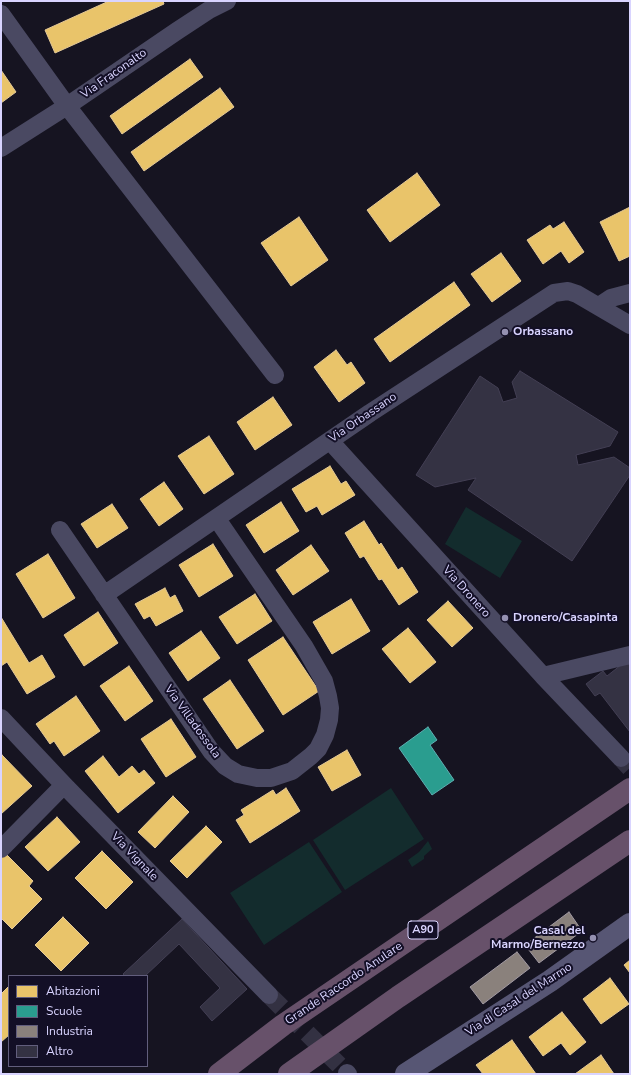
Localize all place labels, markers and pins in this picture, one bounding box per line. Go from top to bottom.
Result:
place label: Orbassano [513,325,573,339]
marker: Orbassano [500,327,510,337]
place label: Dronero/Casapinta [513,611,618,625]
marker: Dronero/Casapinta [500,613,510,623]
place label: Casal del Marmo/Bernezzo [491,924,585,952]
marker: Casal del Marmo/Bernezzo [588,933,598,943]

